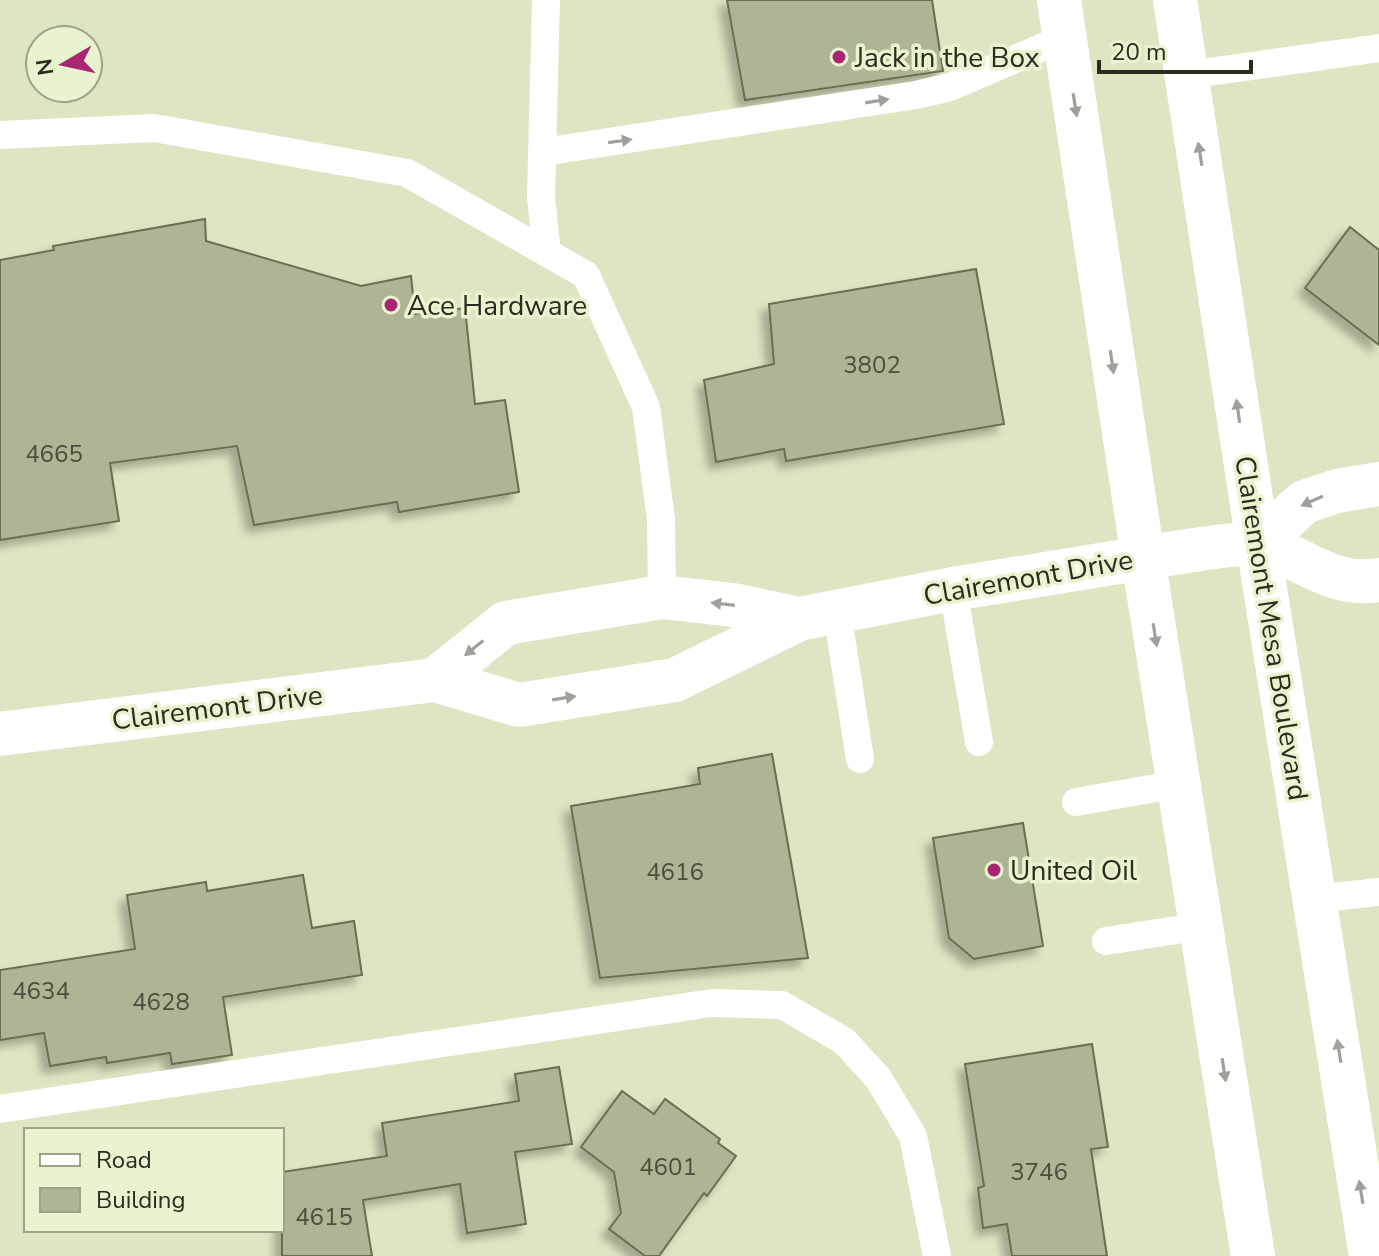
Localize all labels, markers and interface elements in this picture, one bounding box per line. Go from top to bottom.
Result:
north arrow [24,24,104,104]
scale bar [1099,24,1251,74]
text: 20 m [1111,36,1167,68]
place label: Jack in the Box [854,39,1040,77]
marker: Jack in the Box [830,48,848,66]
text: N [29,56,61,77]
one-way arrow [1069,93,1082,118]
one-way arrow [865,95,890,107]
one-way arrow [608,134,633,147]
one-way arrow [1193,141,1206,166]
place label: Ace Hardware [407,287,587,325]
marker: Ace Hardware [382,296,400,314]
house number: 3802 [843,349,901,381]
one-way arrow [1106,350,1119,375]
one-way arrow [1231,398,1244,423]
house number: 4665 [25,438,83,470]
street label: Clairemont Mesa Boulevard [1225,453,1317,803]
one-way arrow [1301,494,1324,507]
street label: Clairemont Drive [920,541,1136,615]
one-way arrow [710,598,735,611]
one-way arrow [1149,622,1162,647]
one-way arrow [464,640,484,656]
street label: Clairemont Drive [110,676,325,740]
one-way arrow [552,692,577,704]
place label: United Oil [1010,852,1138,890]
house number: 4616 [646,856,704,888]
marker: United Oil [985,861,1003,879]
house number: 4634 [12,975,70,1007]
house number: 4628 [132,986,190,1018]
one-way arrow [1332,1038,1345,1063]
one-way arrow [1218,1058,1231,1083]
legend [24,1128,284,1232]
text: Road [96,1144,152,1176]
house number: 4601 [639,1151,697,1183]
house number: 3746 [1010,1156,1068,1188]
one-way arrow [1354,1179,1367,1204]
text: Building [96,1184,186,1216]
house number: 4615 [295,1201,353,1233]

